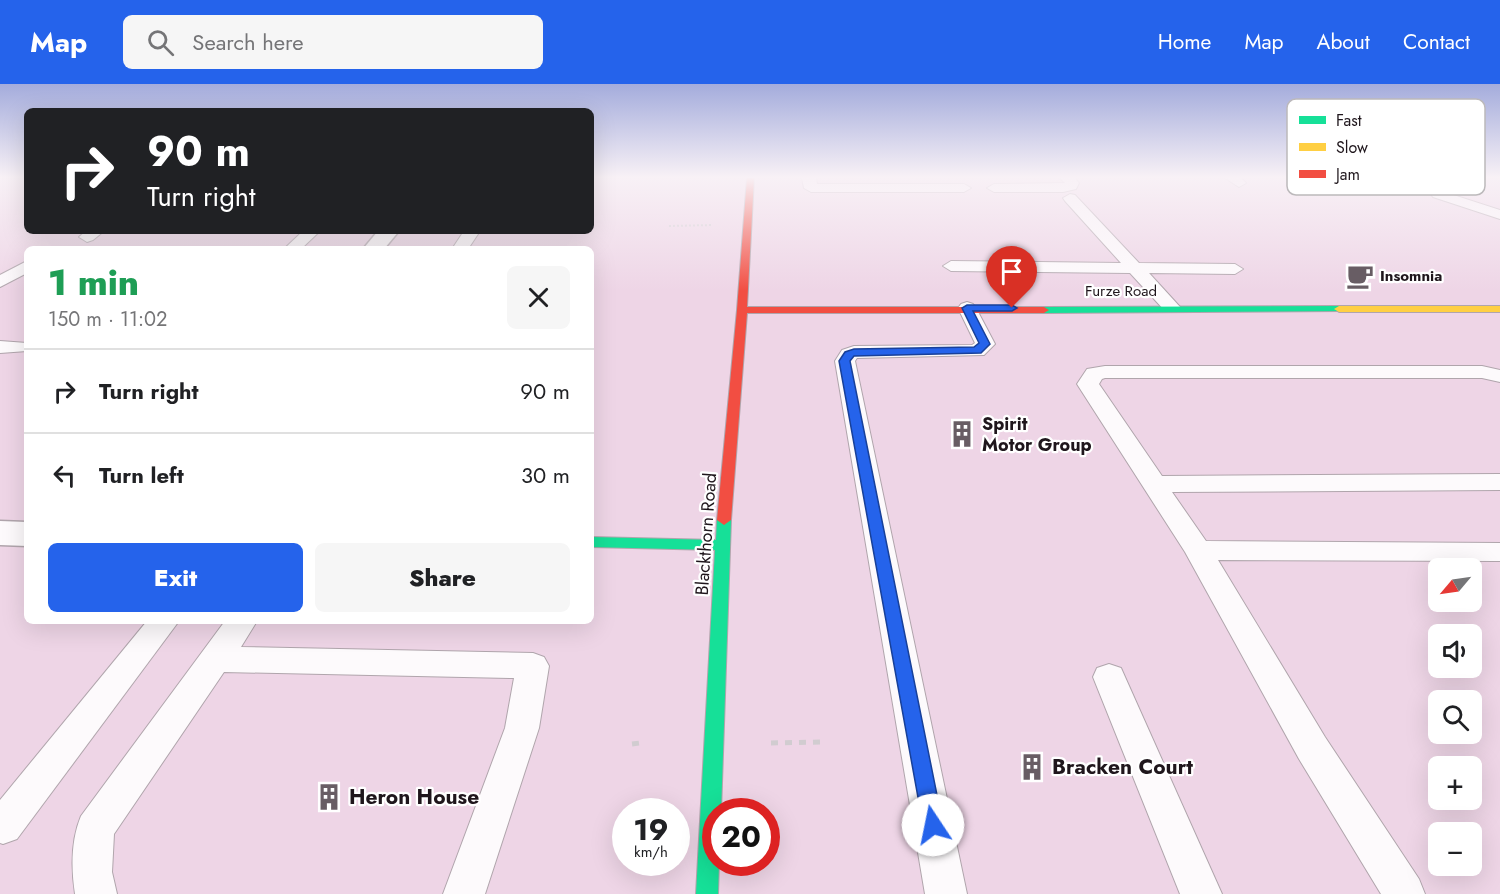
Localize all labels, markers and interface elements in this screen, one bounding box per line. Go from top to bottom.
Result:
search box [123,15,543,69]
text: Map [30,22,87,63]
icon: search [144,26,177,59]
text: Search here [192,26,304,58]
text: Home [1158,27,1211,57]
text: Map [1244,27,1284,57]
text: About [1317,27,1370,57]
text: Contact [1403,27,1470,57]
legend [1287,99,1485,195]
text: Fast [1336,109,1362,132]
text: 90 m [147,121,250,182]
icon: right [48,132,126,210]
text: Slow [1336,136,1368,159]
text: Jam [1334,163,1360,186]
text: Turn right [147,177,255,216]
pin [986,246,1037,308]
icon: arrive [995,255,1028,288]
text: 1 min [48,256,139,308]
cafe icon: Insomnia [1345,261,1375,291]
place label: Insomnia [1380,265,1442,287]
button: close [507,266,570,329]
street label: Furze Road [1085,280,1157,302]
text: 150 m · 11:02 [48,305,167,334]
icon: right [48,375,81,408]
text: Turn right [99,375,199,407]
text: 90 m [520,375,570,407]
place label: Spirit Motor Group [982,411,1092,458]
building icon: Spirit Motor Group [947,419,977,449]
icon: left [48,459,81,492]
text: Turn left [99,459,184,491]
text: 30 m [521,459,570,491]
street label: Blackthorn Road [689,472,723,596]
button: Exit [48,543,303,612]
button: Share [315,543,570,612]
north arrow [1428,558,1482,612]
map controls [1428,558,1482,876]
button: sound [1428,624,1482,678]
button: search [1428,690,1482,744]
building icon: Bracken Court [1017,752,1047,782]
place label: Bracken Court [1052,752,1193,782]
button: + [1428,756,1482,810]
building icon: Heron House [314,782,344,812]
place label: Heron House [349,782,479,812]
position arrow [901,793,965,857]
speed limit sign: 20 [702,798,780,876]
text: 19 [633,808,669,851]
button: − [1428,822,1482,876]
text: km/h [634,841,668,863]

